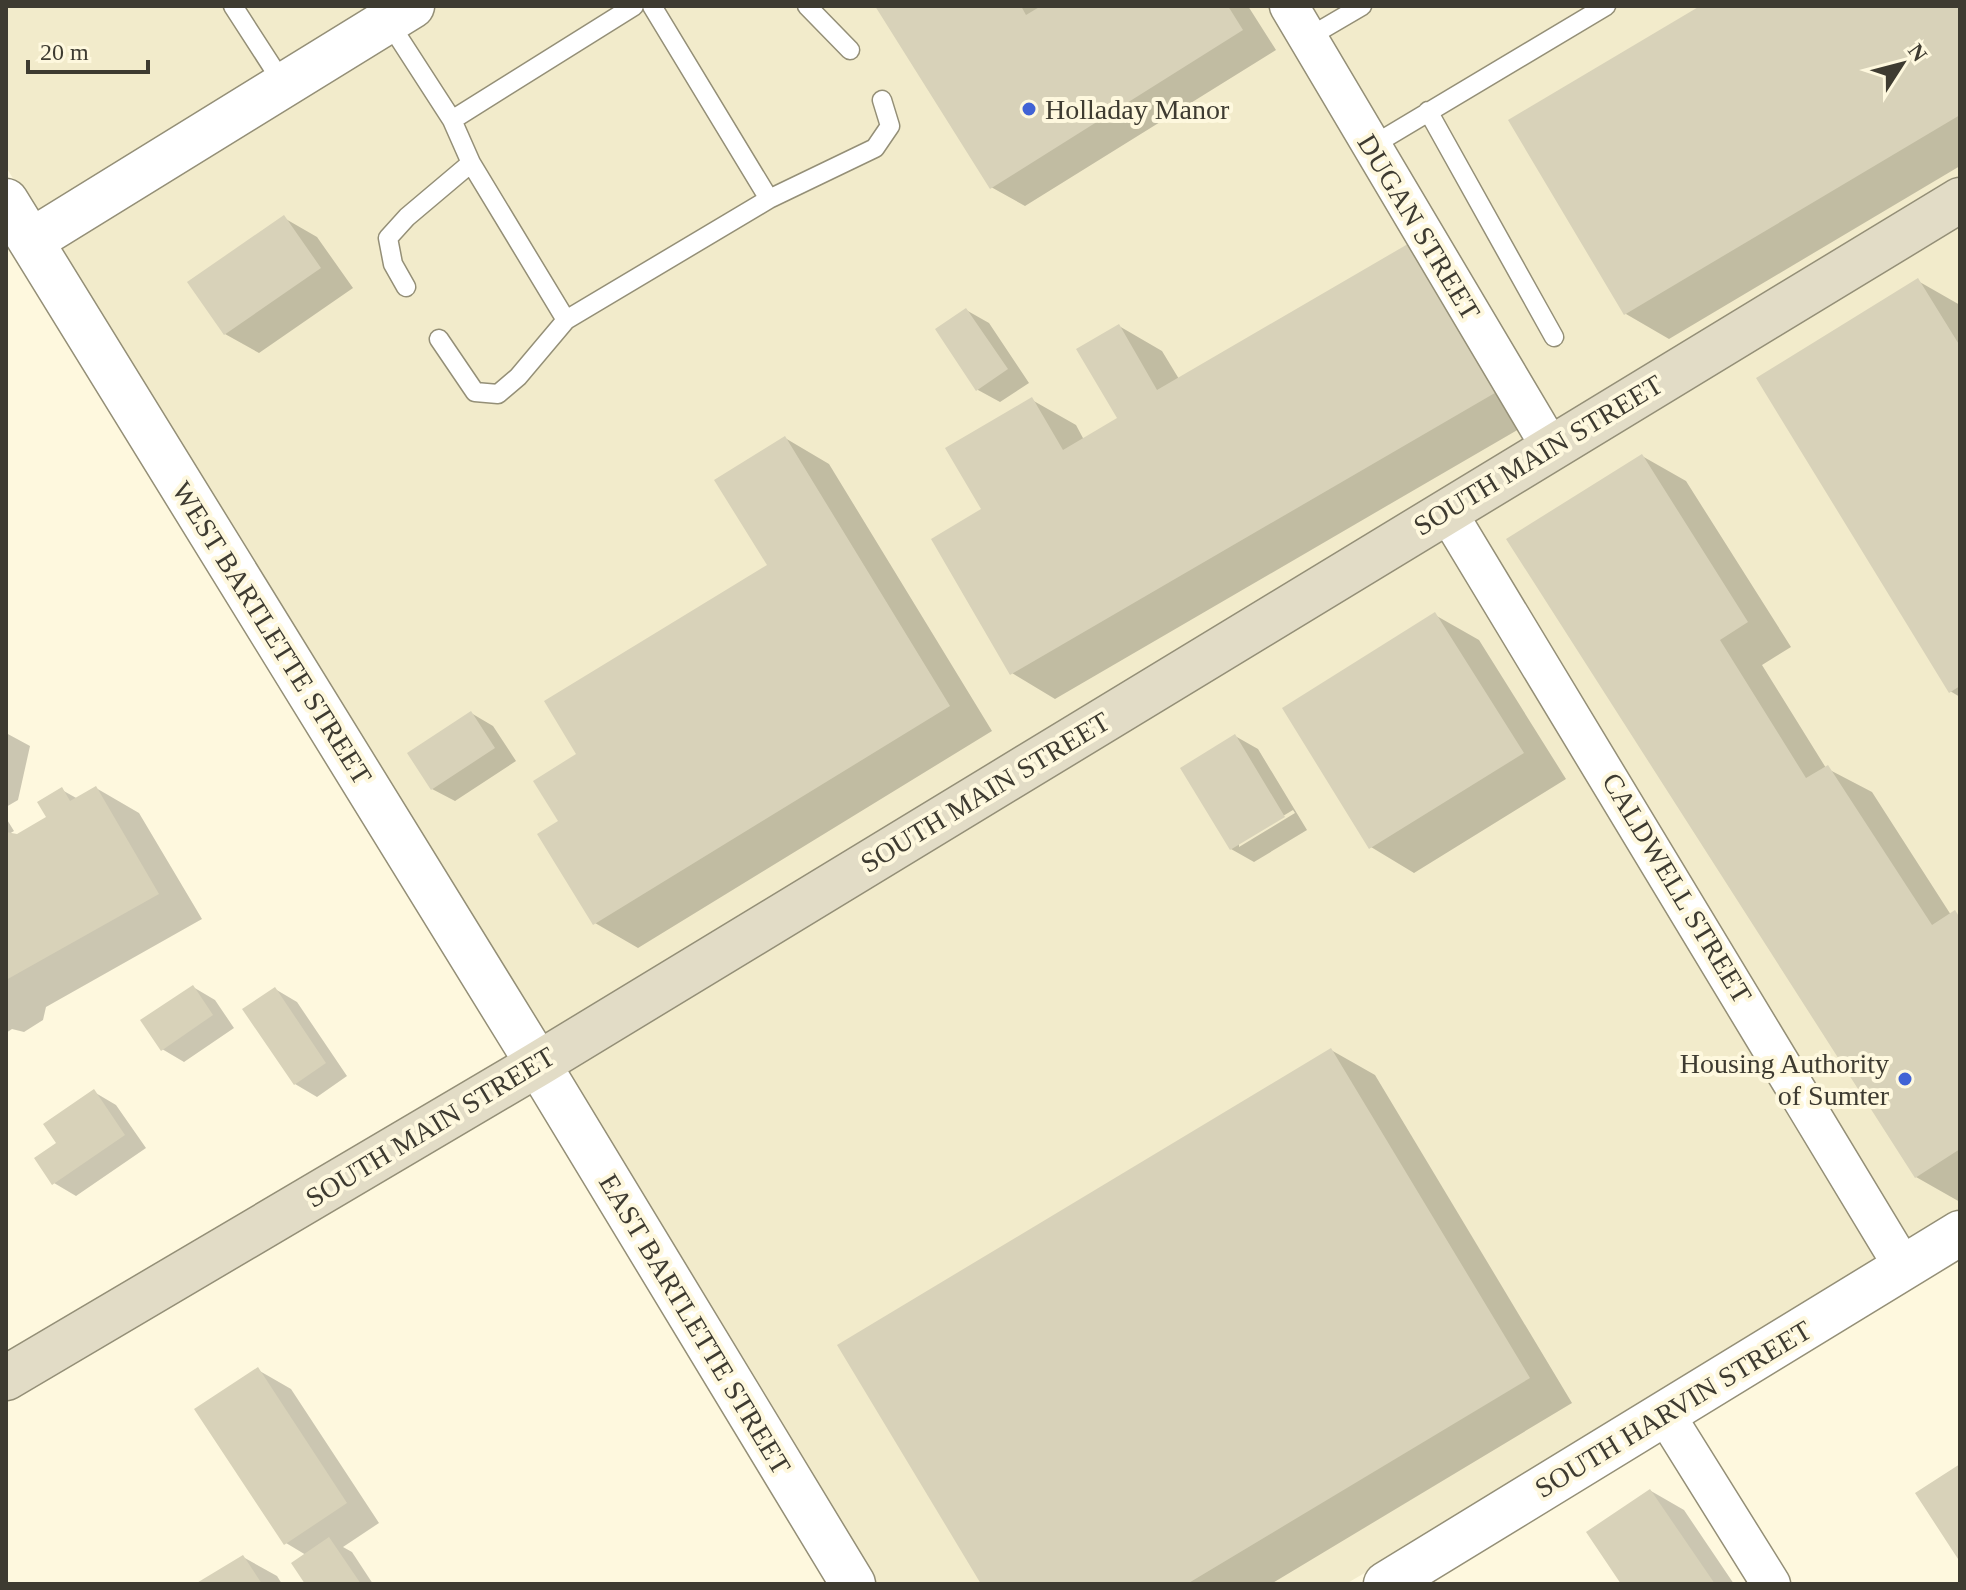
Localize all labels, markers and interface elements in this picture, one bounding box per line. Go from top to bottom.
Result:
scale bar [28,24,148,74]
north arrow [1862,24,1942,104]
text: 20 m [40,39,89,65]
text: N [1903,39,1933,66]
place label: Holladay Manor [1045,94,1230,125]
marker: Holladay Manor [1020,100,1038,118]
street label: DUGAN STREET [1351,129,1487,325]
street label: SOUTH MAIN STREET [1408,368,1668,542]
street label: WEST BARTLETTE STREET [166,476,378,790]
street label: SOUTH MAIN STREET [855,705,1115,879]
street label: CALDWELL STREET [1596,767,1758,1009]
street label: SOUTH MAIN STREET [300,1040,560,1214]
place label: Housing Authority of Sumter [1680,1048,1890,1111]
marker: Housing Authority of Sumter [1896,1070,1914,1088]
street label: EAST BARTLETTE STREET [593,1168,797,1480]
street label: SOUTH HARVIN STREET [1529,1314,1817,1504]

